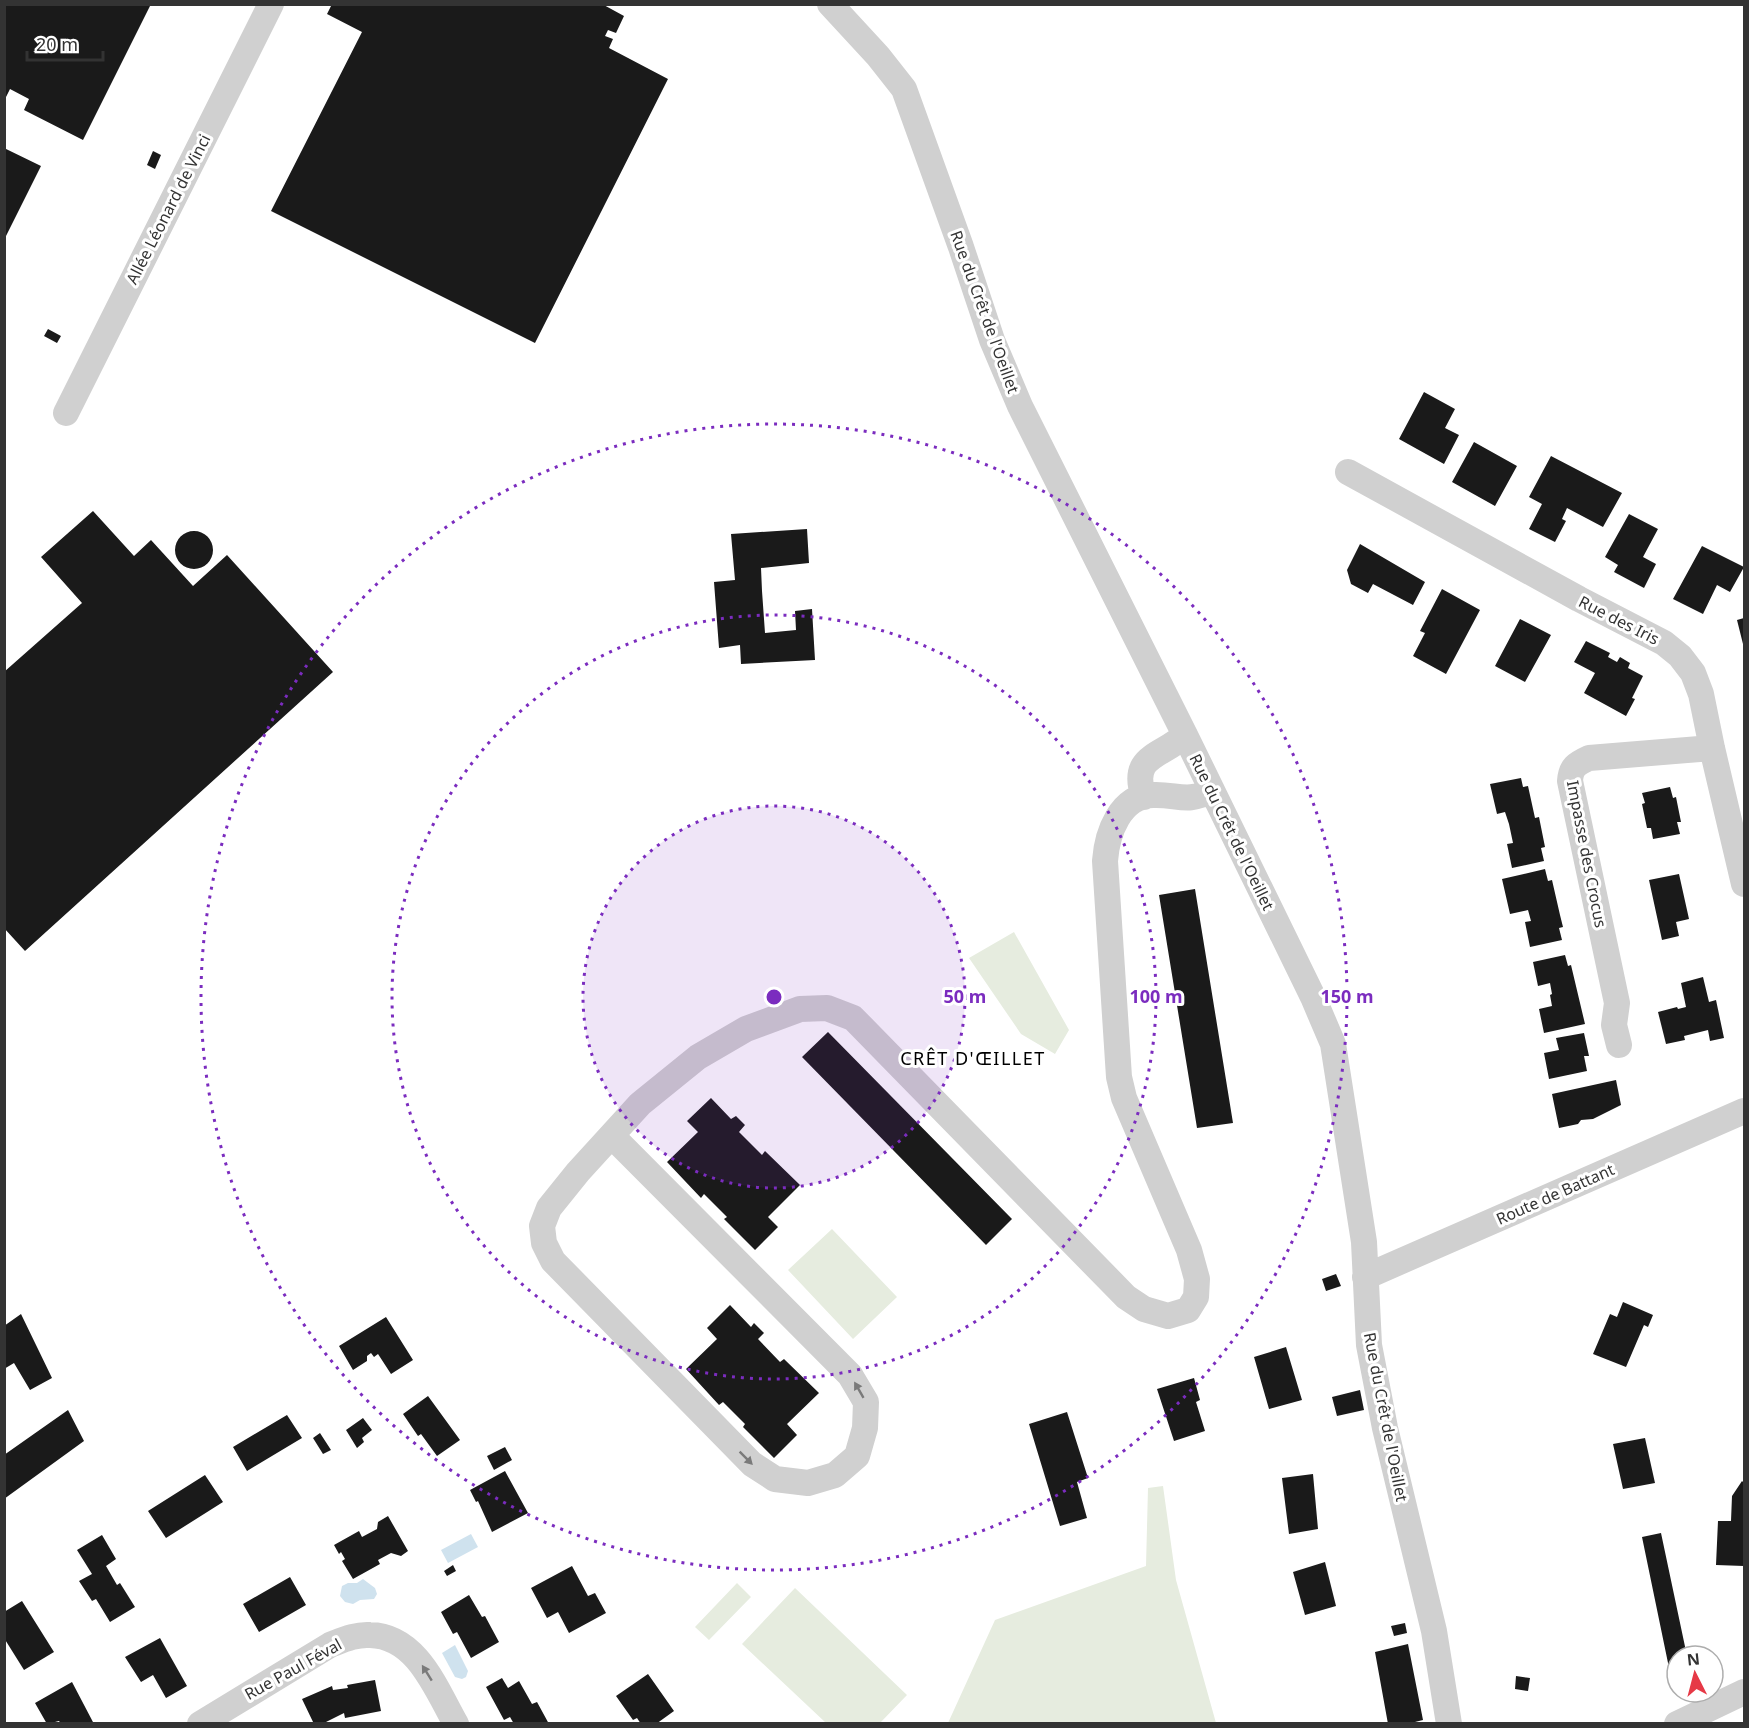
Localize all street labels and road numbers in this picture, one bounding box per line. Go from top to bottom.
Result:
street label: Allée Léonard de Vinci [121,130,215,288]
street label: Rue du Crêt de l'Oeillet [945,228,1025,397]
street label: Rue des Iris [1575,590,1663,650]
street label: Rue du Crêt de l'Oeillet [1184,750,1280,914]
street label: Impasse des Crocus [1562,778,1612,930]
street label: Route de Battant [1492,1158,1618,1230]
street label: Rue du Crêt de l'Oeillet [1359,1331,1413,1504]
street label: Rue Paul Féval [240,1633,346,1705]

